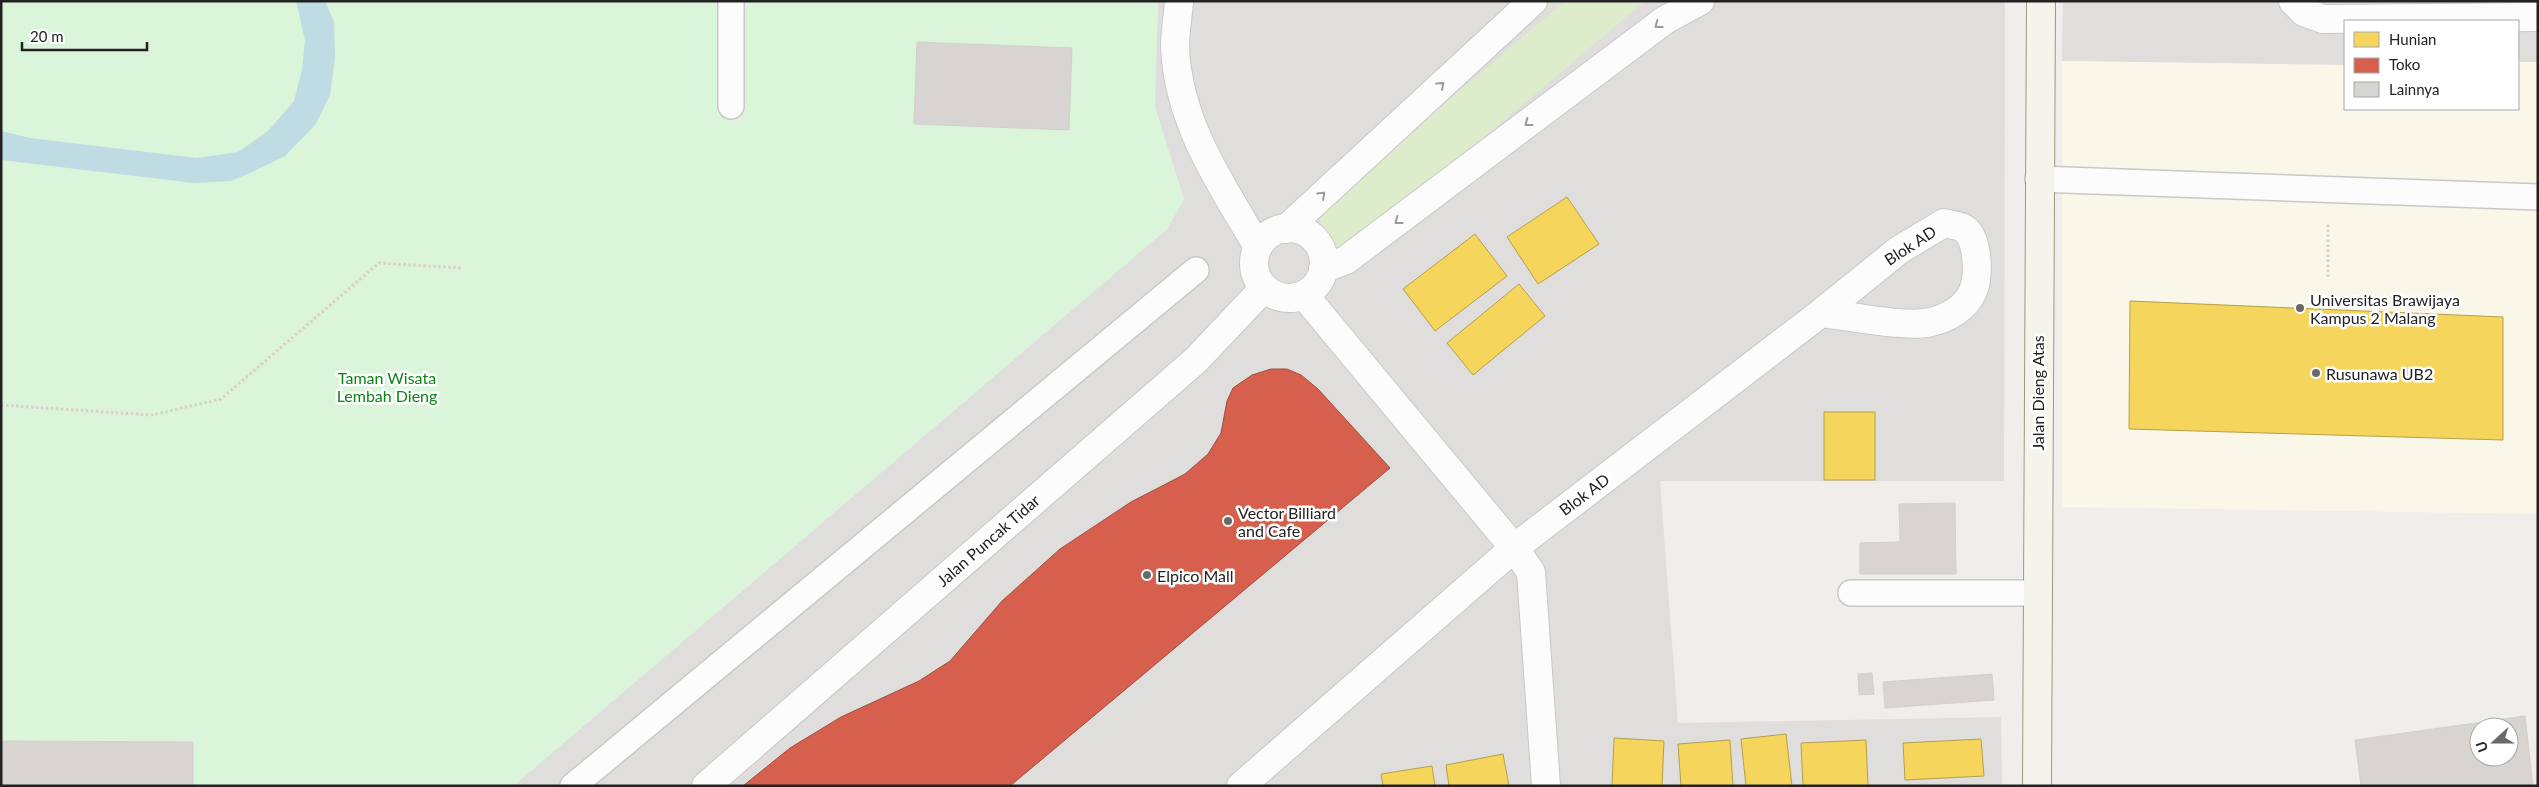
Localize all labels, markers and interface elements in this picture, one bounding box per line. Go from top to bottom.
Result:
scale bar [22,20,148,52]
one-way arrow [1655,20,1664,28]
legend [2344,20,2519,110]
text: 20 m [30,27,64,45]
text: Hunian [2389,30,2436,48]
text: Toko [2389,55,2420,73]
text: Lainnya [2389,80,2439,98]
one-way arrow [1436,82,1445,91]
one-way arrow [1524,117,1534,126]
one-way arrow [1316,192,1325,201]
one-way arrow [1395,215,1404,223]
street label: Blok AD [1881,221,1939,269]
place label: Universitas Brawijaya Kampus 2 Malang [2310,290,2460,327]
marker: Universitas Brawijaya Kampus 2 Malang [2294,302,2306,314]
street label: Jalan Dieng Atas [2028,335,2047,451]
place label: Rusunawa UB2 [2326,364,2433,383]
marker: Rusunawa UB2 [2310,367,2322,379]
park label: Taman Wisata Lembah Dieng [337,368,437,405]
street label: Blok AD [1555,469,1613,519]
street label: Jalan Puncak Tidar [933,490,1043,590]
place label: Vector Billiard and Cafe [1238,503,1336,540]
marker: Vector Billiard and Cafe [1222,515,1234,527]
place label: Elpico Mall [1157,566,1234,585]
marker: Elpico Mall [1141,569,1153,581]
north arrow [2469,717,2519,767]
text: U [2472,739,2491,755]

